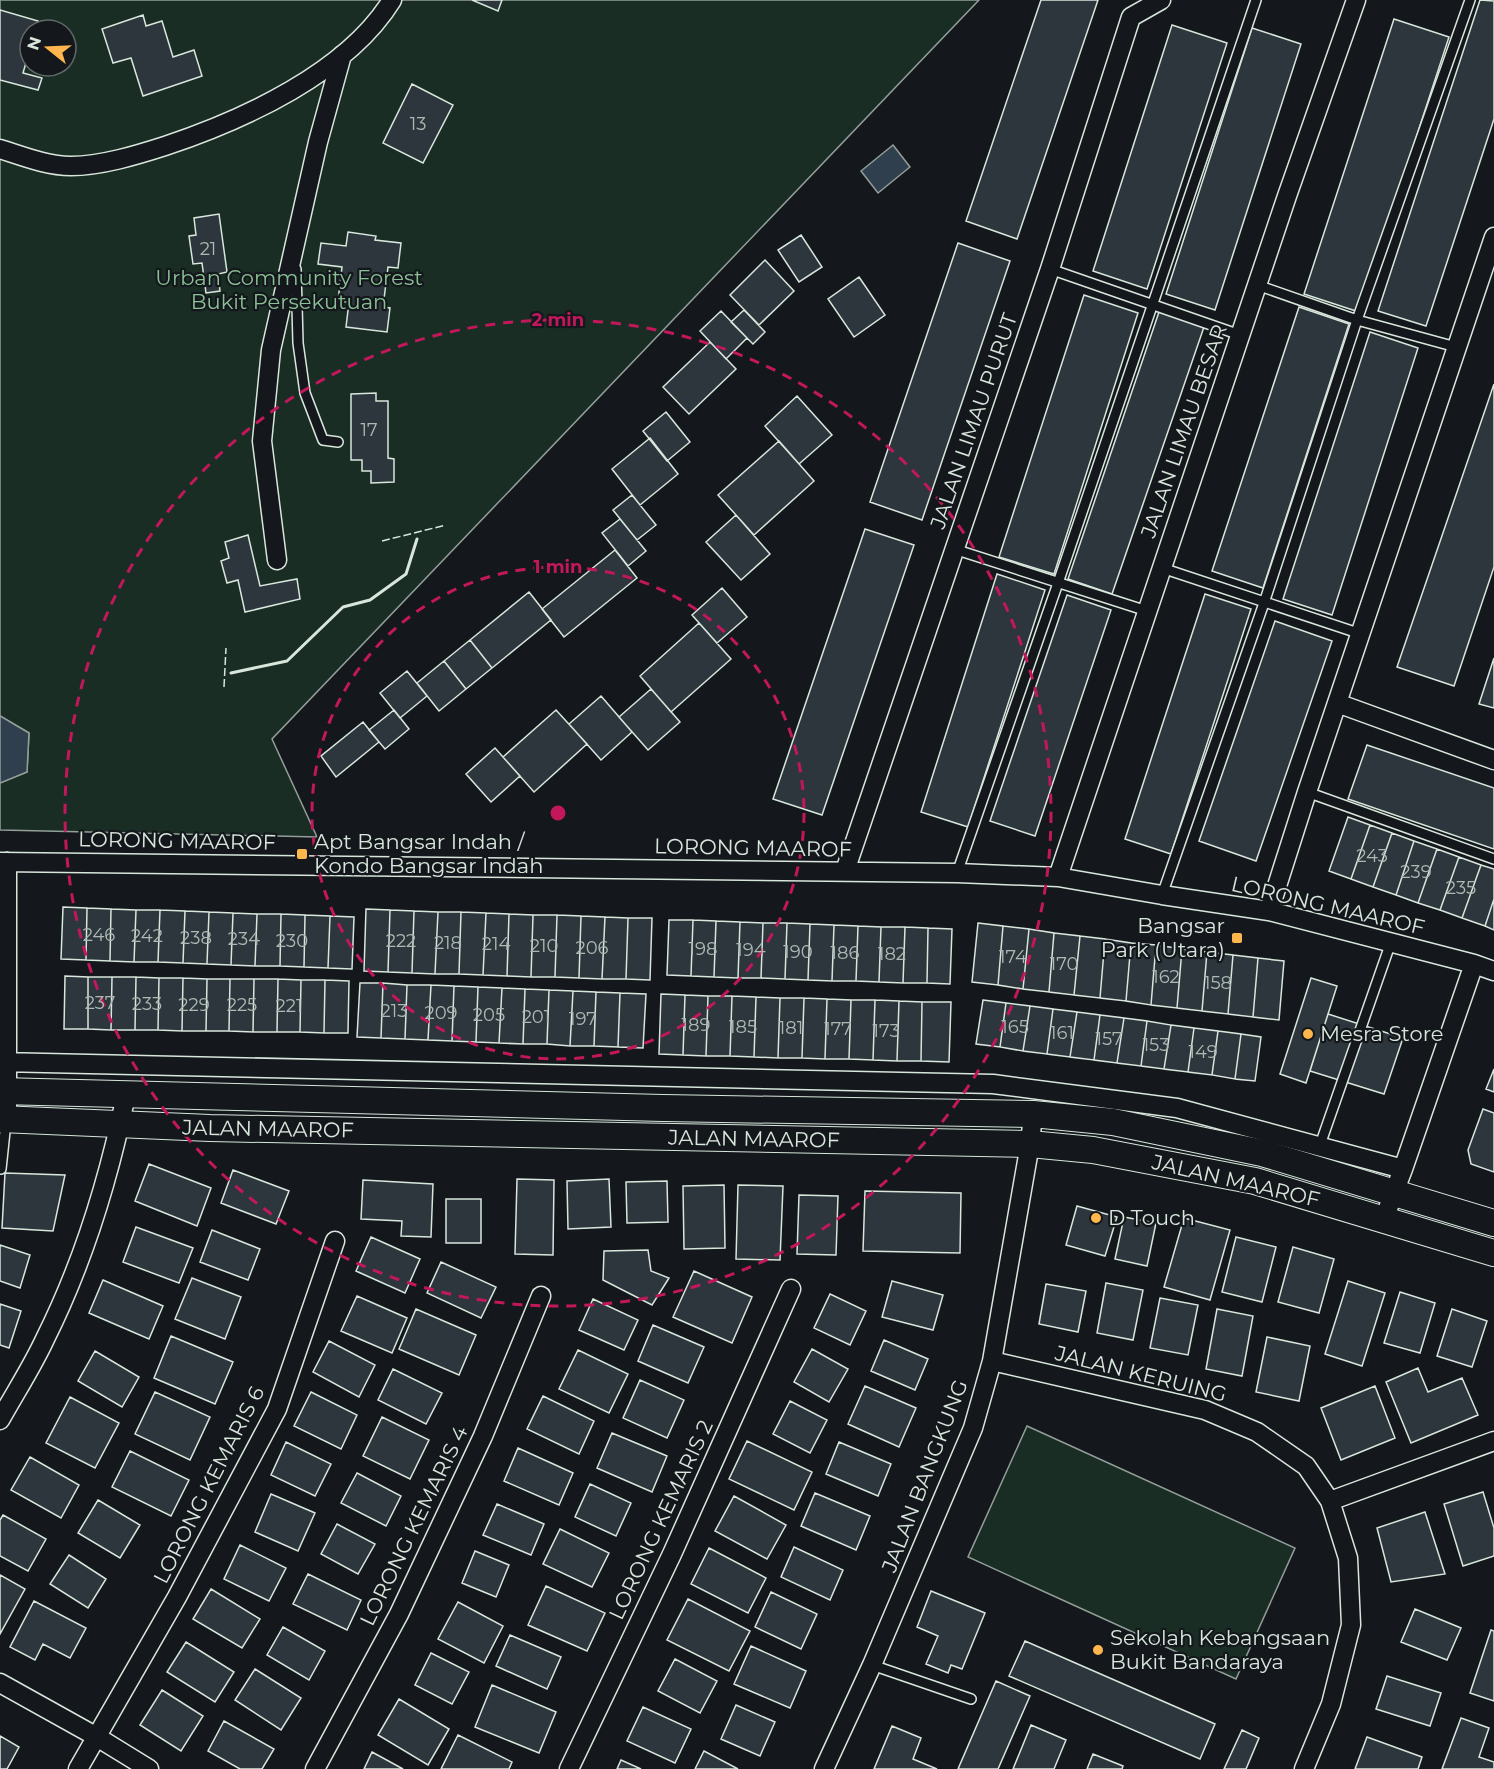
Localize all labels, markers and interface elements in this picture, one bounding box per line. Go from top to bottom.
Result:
north arrow [18,18,78,78]
text: N [23,34,45,53]
house number: 13 [410,113,426,135]
house number: 21 [200,238,216,260]
park label: Urban Community Forest Bukit Persekutuan [155,265,423,314]
text: 2 min [532,309,584,331]
street label: JALAN LIMAU PURUT [925,310,1022,533]
street label: JALAN LIMAU BESAR [1135,321,1232,542]
house number: 17 [360,419,378,441]
text: 1 min [534,556,582,578]
centre of rings [548,803,568,823]
street label: LORONG MAAROF [78,826,276,855]
place label: Apt Bangsar Indah / Kondo Bangsar Indah [314,829,543,878]
street label: LORONG MAAROF [654,833,852,862]
house number: 243 [1356,845,1388,867]
marker: Apt Bangsar Indah / Kondo Bangsar Indah [295,847,309,861]
house number: 239 [1400,861,1432,883]
street label: LORONG MAAROF [1229,871,1427,940]
house number: 235 [1446,877,1476,899]
place label: Bangsar Park (Utara) [1101,913,1225,962]
house number: 246 [83,924,115,946]
house number: 242 [131,925,163,947]
house number: 238 [180,927,212,949]
house number: 234 [228,928,260,950]
house number: 230 [276,930,308,952]
house number: 222 [386,930,416,952]
marker: Bangsar Park (Utara) [1230,931,1244,945]
house number: 218 [434,932,462,954]
house number: 214 [482,933,510,955]
house number: 210 [530,935,558,957]
house number: 206 [575,937,609,959]
house number: 198 [689,938,717,960]
house number: 194 [736,939,766,961]
house number: 190 [783,941,813,963]
house number: 186 [831,942,860,964]
house number: 182 [878,943,906,965]
house number: 174 [999,946,1027,968]
house number: 170 [1050,953,1078,975]
house number: 162 [1152,966,1180,988]
house number: 158 [1204,972,1232,994]
house number: 237 [85,992,115,1014]
house number: 233 [132,993,162,1015]
house number: 229 [178,994,210,1016]
house number: 225 [227,994,257,1016]
house number: 221 [276,995,302,1017]
house number: 213 [381,1000,407,1022]
house number: 209 [424,1002,458,1024]
house number: 205 [473,1004,505,1026]
house number: 201 [522,1006,550,1028]
house number: 197 [569,1008,597,1030]
house number: 189 [682,1014,711,1036]
house number: 185 [729,1016,757,1038]
house number: 165 [1001,1016,1029,1038]
house number: 181 [779,1017,803,1039]
house number: 177 [824,1018,852,1040]
house number: 173 [872,1020,900,1042]
place label: Mesra Store [1320,1021,1444,1046]
house number: 161 [1050,1022,1074,1044]
marker: Mesra Store [1301,1027,1315,1041]
house number: 157 [1095,1028,1123,1050]
house number: 153 [1143,1034,1169,1056]
house number: 149 [1188,1041,1218,1063]
street label: JALAN MAAROF [181,1114,354,1142]
street label: JALAN MAAROF [667,1124,840,1152]
street label: JALAN MAAROF [1149,1149,1323,1212]
place label: D Touch [1108,1205,1195,1230]
marker: D Touch [1089,1211,1103,1225]
street label: JALAN KERUING [1052,1340,1229,1407]
street label: JALAN BANGKUNG [876,1376,973,1576]
street label: LORONG KEMARIS 6 [148,1382,269,1588]
street label: LORONG KEMARIS 2 [603,1416,718,1624]
street label: LORONG KEMARIS 4 [354,1422,473,1630]
place label: Sekolah Kebangsaan Bukit Bandaraya [1110,1625,1330,1674]
marker: Sekolah Kebangsaan Bukit Bandaraya [1091,1643,1105,1657]

